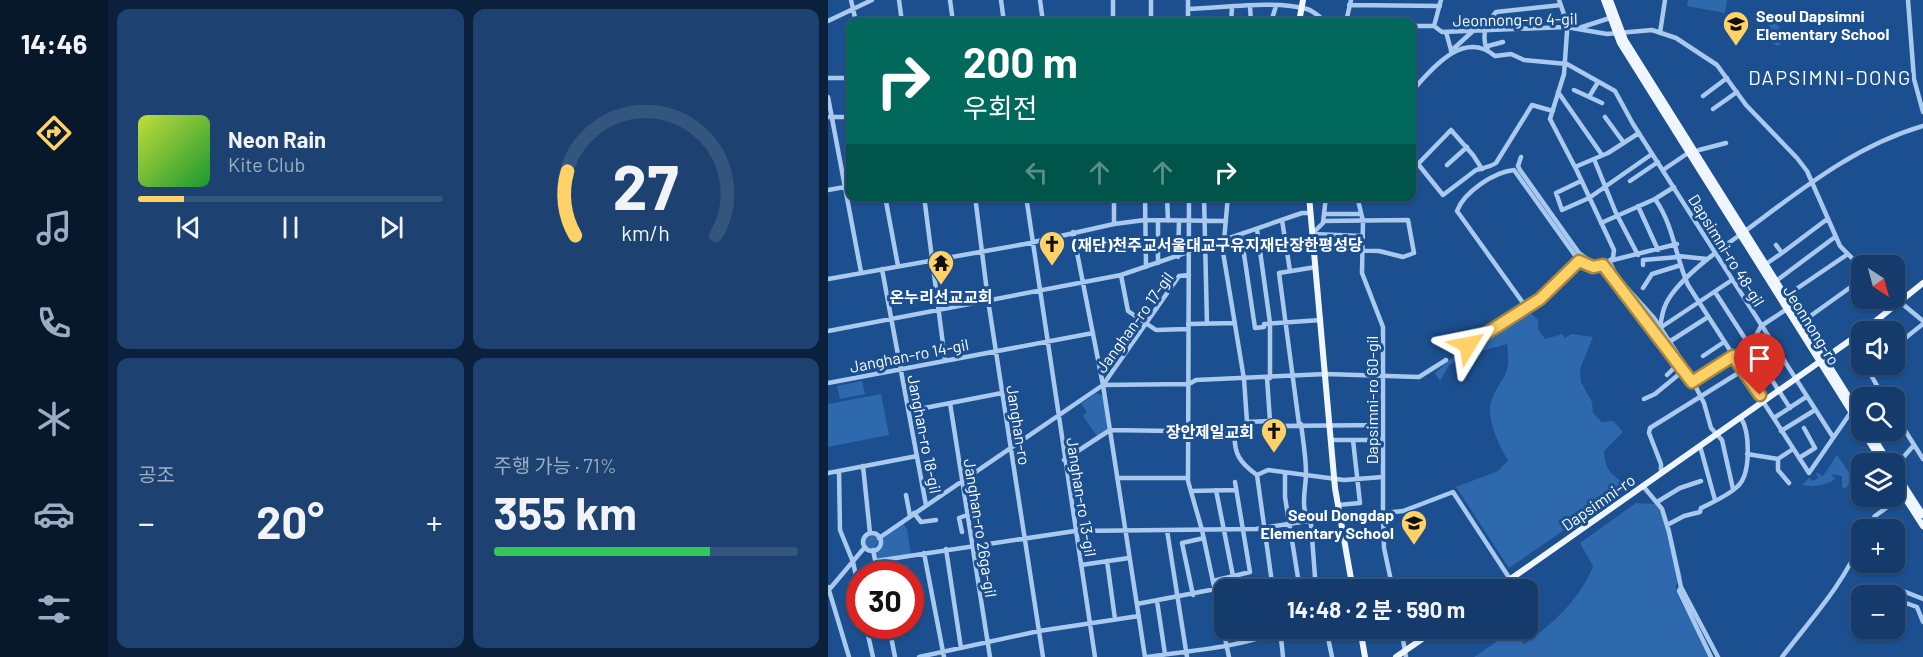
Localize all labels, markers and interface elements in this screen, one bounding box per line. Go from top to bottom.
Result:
place label: Seoul Dapsimni Elementary School [1756,6,1890,43]
street label: Jeonnong-ro 4-gil [1452,8,1578,30]
school or university icon: Seoul Dapsimni Elementary School [1721,9,1751,47]
text: 14:46 [21,27,87,59]
text: 200 m [963,36,1078,86]
icon: right [864,42,942,120]
district label: DAPSIMNI-DONG [1748,65,1912,89]
text: 우회전 [963,91,1038,123]
icon: directions [33,112,75,154]
text: Neon Rain [228,126,326,152]
text: 27 [613,148,679,222]
text: Kite Club [228,152,305,176]
icon: left [1020,156,1053,189]
icon: ahead [1083,156,1116,189]
icon: ahead [1146,156,1179,189]
icon: right [1209,156,1242,189]
street label: Dapsimni-ro 48-gil [1685,191,1769,309]
icon: music [33,207,75,249]
icon: previous [172,211,205,244]
icon: pause [274,211,307,244]
icon: next [375,211,408,244]
text: km/h [621,221,670,246]
church icon: (재단)천주교서울대교구유지재단장한평성당 [1037,229,1067,267]
place label: (재단)천주교서울대교구유지재단장한평성당 [1071,235,1363,254]
temple icon: 온누리선교교회 [926,248,956,286]
north arrow [1851,255,1905,309]
map controls [1851,255,1905,639]
street label: Janghan-ro 17-gil [1091,268,1177,376]
street label: Jeonnong-ro [1780,282,1844,368]
place label: 온누리선교교회 [889,287,993,306]
icon: phone [33,302,75,344]
position arrow [1436,313,1500,377]
button: sound [1851,321,1905,375]
pin [1734,333,1785,395]
street label: Janghan-ro 14-gil [848,334,970,376]
street label: Dapsimni-ro 60-gil [1362,336,1381,464]
icon: arrive [1743,342,1776,375]
street label: Janghan-ro 18-gil [904,373,946,495]
street label: Janghan-ro [1003,384,1035,466]
button: search [1851,387,1905,441]
icon: climate [33,398,75,440]
church icon: 장안제일교회 [1259,416,1289,454]
place label: 장안제일교회 [1166,422,1254,441]
street label: Janghan-ro 13-gil [1063,436,1101,558]
text: 주행 가능 · 71% [494,453,617,477]
button: layers [1851,453,1905,507]
street label: Janghan-ro 26ga-gil [961,457,1001,599]
text: 공조 [138,462,175,486]
street label: Dapsimni-ro [1558,470,1638,534]
text: 355 km [494,485,637,539]
icon: car [33,493,75,535]
text: 20° [256,494,324,548]
text: − [138,502,155,542]
text: + [426,502,443,542]
place label: Seoul Dongdap Elementary School [1261,505,1394,542]
school or university icon: Seoul Dongdap Elementary School [1399,508,1429,546]
button: + [1851,519,1905,573]
speed limit sign: 30 [846,561,924,639]
button: − [1851,585,1905,639]
icon: filters [33,588,75,630]
text: 14:48 · 2 분 · 590 m [1287,596,1465,622]

